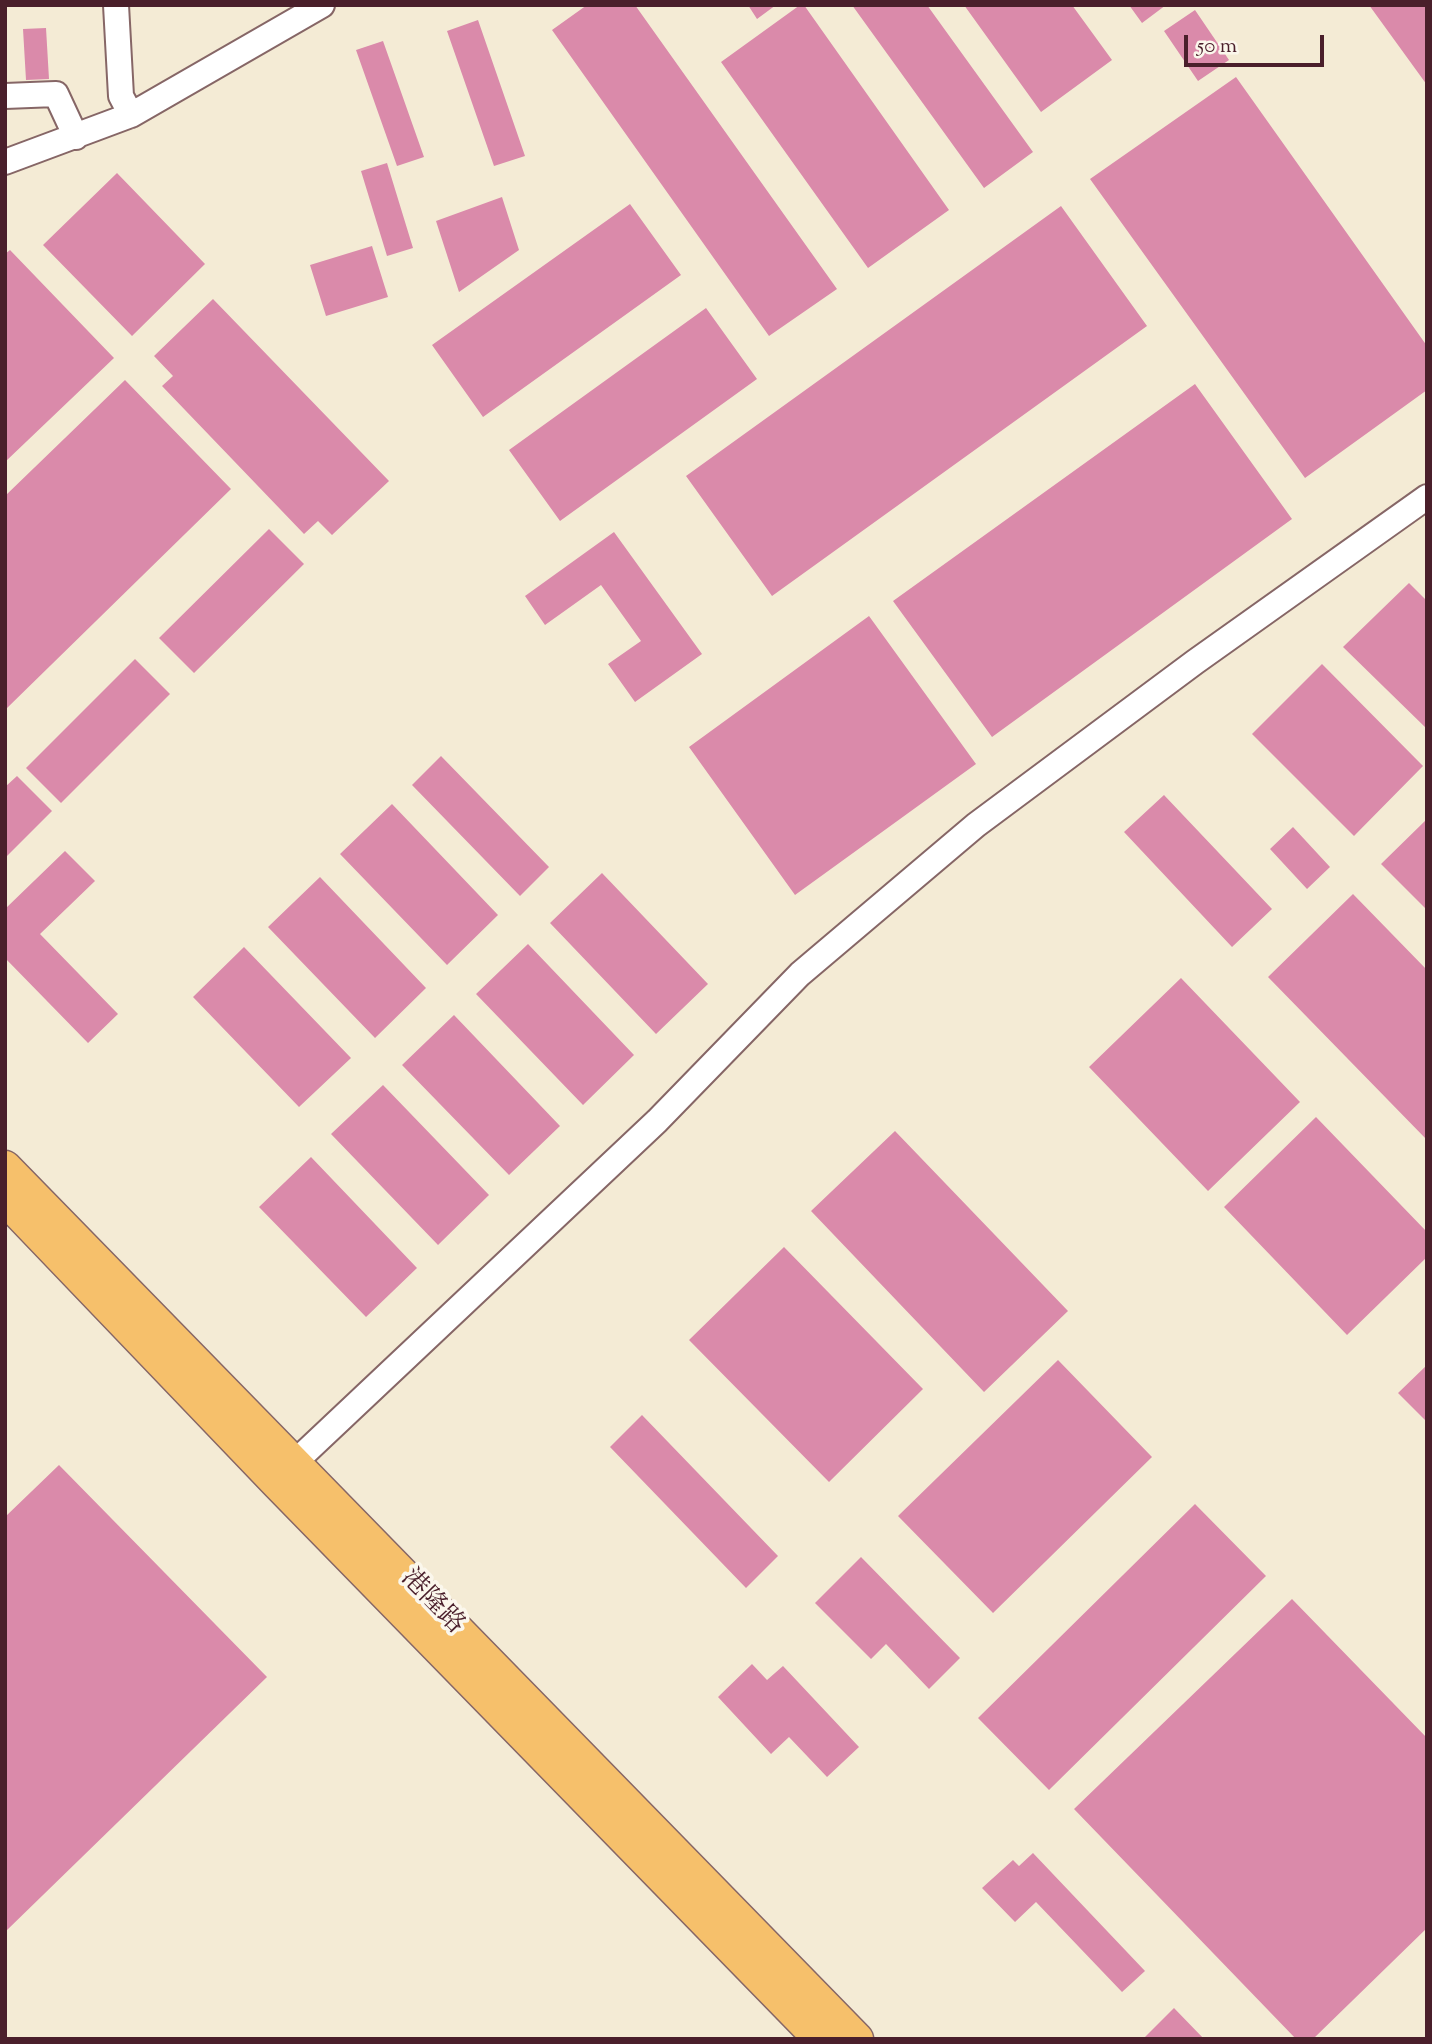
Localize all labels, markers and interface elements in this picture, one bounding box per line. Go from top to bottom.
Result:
scale bar [1187,21,1327,65]
text: 50 m [1197,32,1237,62]
street label: 港隆路 [393,1564,469,1642]

